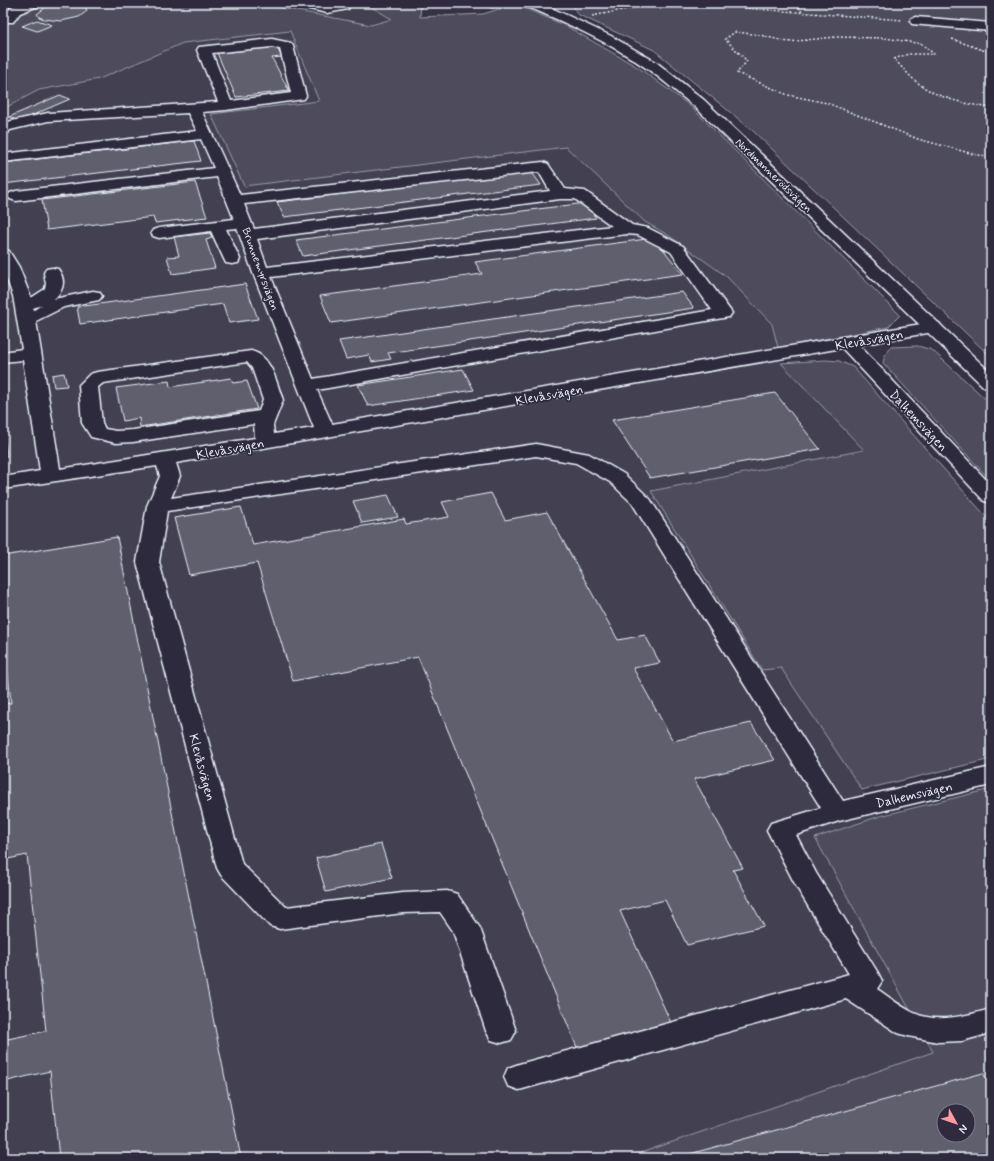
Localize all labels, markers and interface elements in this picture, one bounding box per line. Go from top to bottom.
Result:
street label: Nordmannerödsvägen [732,135,815,216]
street label: Brunnemyrsvägen [239,226,282,313]
street label: Klevåsvägen [834,326,905,355]
street label: Klevåsvägen [514,381,585,410]
street label: Dalhemsvägen [885,387,951,455]
street label: Klevåsvägen [195,435,266,464]
street label: Klevåsvägen [184,732,219,803]
street label: Dalhemsvägen [874,778,954,813]
north arrow [936,1103,976,1143]
text: N [955,1121,971,1136]

